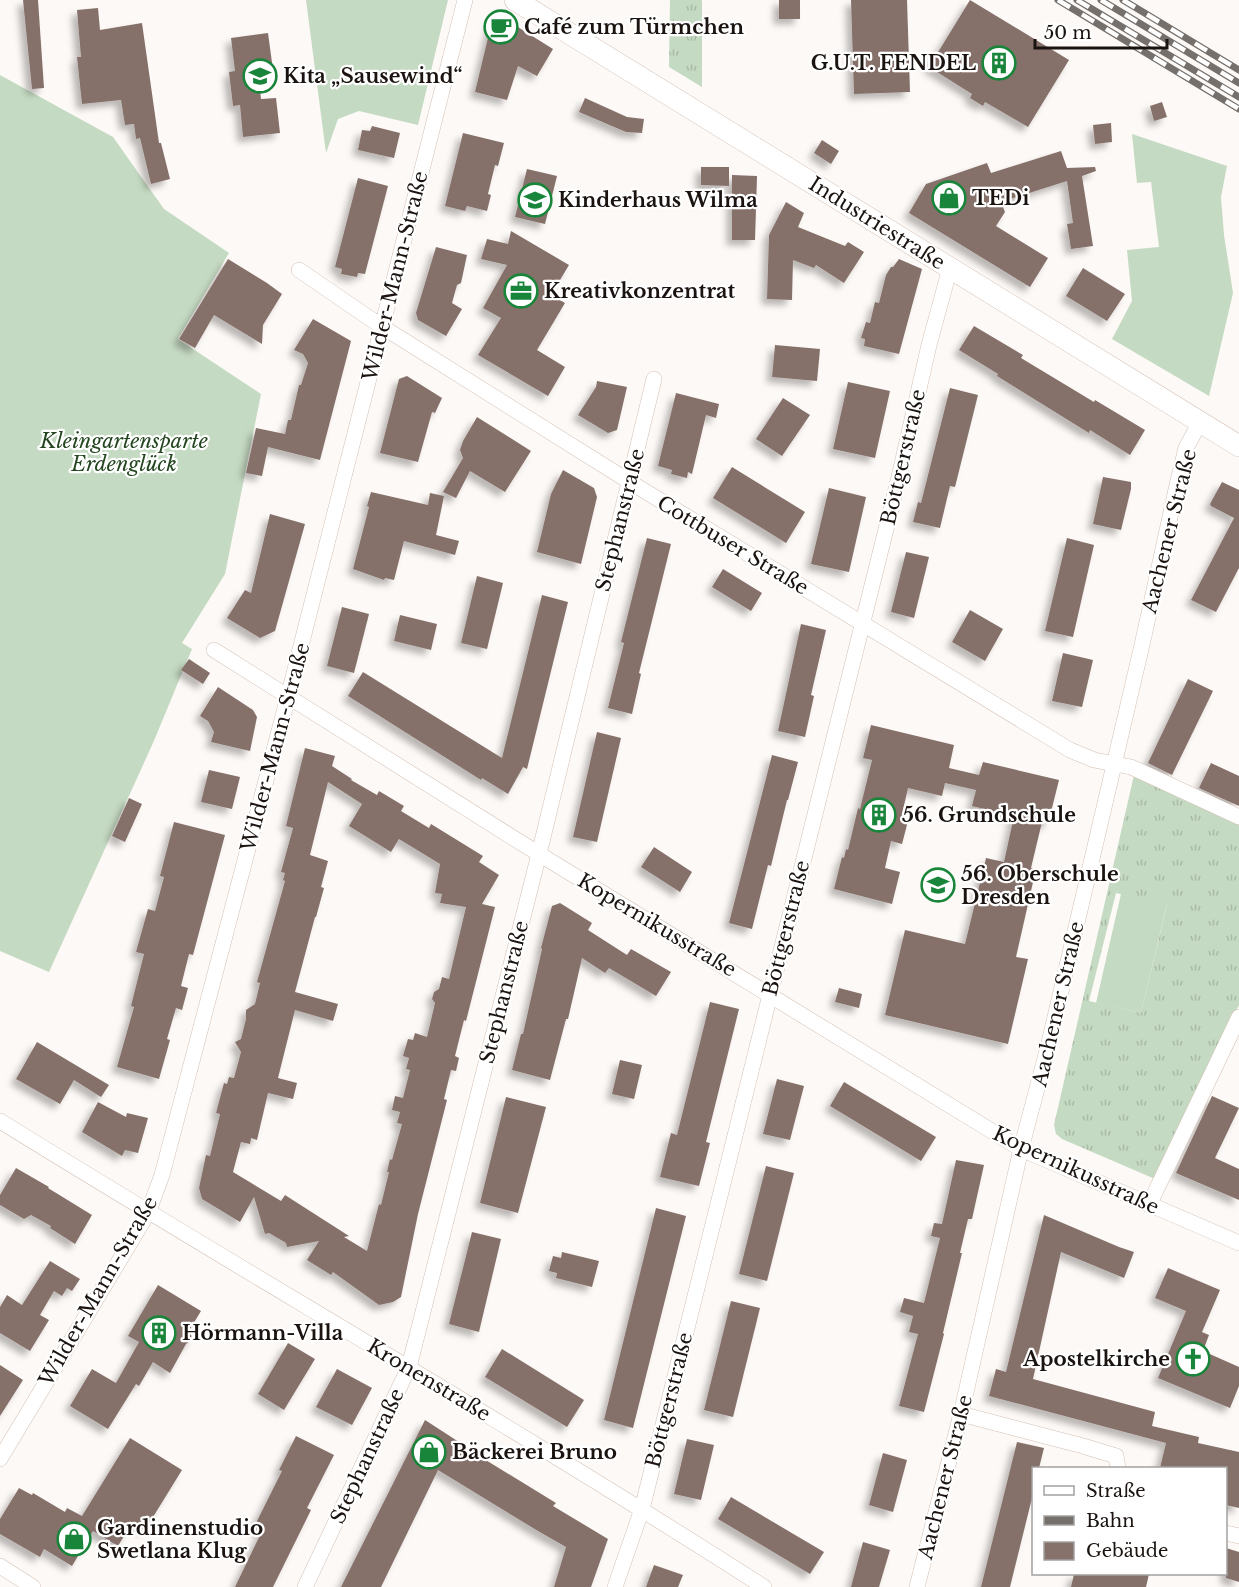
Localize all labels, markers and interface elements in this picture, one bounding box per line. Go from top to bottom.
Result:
cafe icon: Café zum Türmchen [483,9,519,45]
scale bar [1035,12,1167,50]
place label: Café zum Türmchen [524,15,744,39]
text: 50 m [1044,22,1092,44]
building icon: G.U.T. FENDEL [981,45,1017,81]
place label: G.U.T. FENDEL [811,51,976,75]
school or university icon: Kita „Sausewind“ [242,58,278,94]
place label: Kita „Sausewind“ [283,64,463,88]
street label: Wilder-Mann-Straße [357,169,433,384]
street label: Industriestraße [805,172,949,274]
shop icon: TEDi [931,180,967,216]
school or university icon: Kinderhaus Wilma [517,182,553,218]
place label: TEDi [972,186,1029,210]
place label: Kinderhaus Wilma [558,188,758,212]
office icon: Kreativkonzentrat [503,273,539,309]
place label: Kreativkonzentrat [544,279,736,303]
street label: Böttgerstraße [876,387,930,527]
park label: Kleingartensparte Erdenglück [39,429,208,476]
street label: Stephanstraße [591,446,649,594]
street label: Aachener Straße [1137,446,1201,617]
street label: Cottbuser Straße [653,490,813,600]
street label: Wilder-Mann-Straße [235,640,314,855]
building icon: 56. Grundschule [861,797,897,833]
place label: 56. Grundschule [902,803,1076,827]
street label: Böttgerstraße [758,858,814,998]
place label: 56. Oberschule Dresden [961,862,1119,909]
school or university icon: 56. Oberschule Dresden [920,867,956,903]
street label: Kopernikusstraße [573,868,741,982]
street label: Stephanstraße [475,918,533,1066]
street label: Aachener Straße [1027,919,1089,1090]
street label: Kopernikusstraße [989,1121,1163,1219]
street label: Wilder-Mann-Straße [33,1192,162,1391]
building icon: Hörmann-Villa [141,1315,177,1351]
place label: Hörmann-Villa [182,1321,344,1345]
street label: Böttgerstraße [641,1330,697,1470]
street label: Kronenstraße [363,1334,495,1426]
church icon: Apostelkirche [1175,1341,1211,1377]
place label: Apostelkirche [1022,1347,1170,1371]
street label: Stephanstraße [325,1385,409,1527]
street label: Aachener Straße [913,1392,977,1563]
shop icon: Bäckerei Bruno [411,1434,447,1470]
place label: Bäckerei Bruno [452,1440,617,1464]
legend [1032,1467,1227,1575]
text: Straße [1086,1480,1146,1502]
text: Bahn [1086,1510,1135,1532]
place label: Gardinenstudio Swetlana Klug [97,1516,263,1563]
shop icon: Gardinenstudio Swetlana Klug [56,1521,92,1557]
text: Gebäude [1086,1540,1168,1562]

